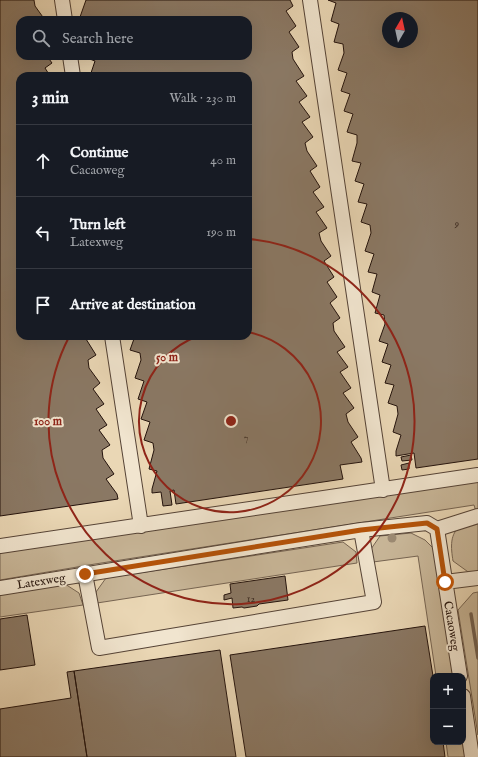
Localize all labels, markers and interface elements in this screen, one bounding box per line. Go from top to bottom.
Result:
north arrow [382,12,418,48]
search box [16,16,252,60]
icon: search [30,27,52,49]
text: Search here [62,29,133,48]
text: 3 min [32,88,69,109]
text: Walk · 230 m [170,90,236,107]
text: Continue [70,143,128,162]
icon: ahead [32,150,54,172]
text: 40 m [210,152,236,169]
text: Cacaoweg [70,162,125,179]
text: Turn left [70,215,126,234]
house number: 9 [454,218,459,231]
icon: left [32,222,54,244]
text: 190 m [206,224,236,241]
text: Latexweg [70,234,123,251]
icon: arrive [32,294,54,316]
text: Arrive at destination [70,295,196,314]
text: 50 m [156,350,179,365]
text: 100 m [34,414,63,429]
centre of rings [224,414,238,428]
house number: 7 [244,432,249,445]
route end [76,565,94,583]
street label: Latexweg [16,570,67,593]
route start [436,573,454,591]
house number: 12 [247,593,256,606]
street label: Cacaoweg [440,600,463,653]
map controls [430,673,466,745]
button: + [430,673,466,709]
button: − [430,709,466,745]

